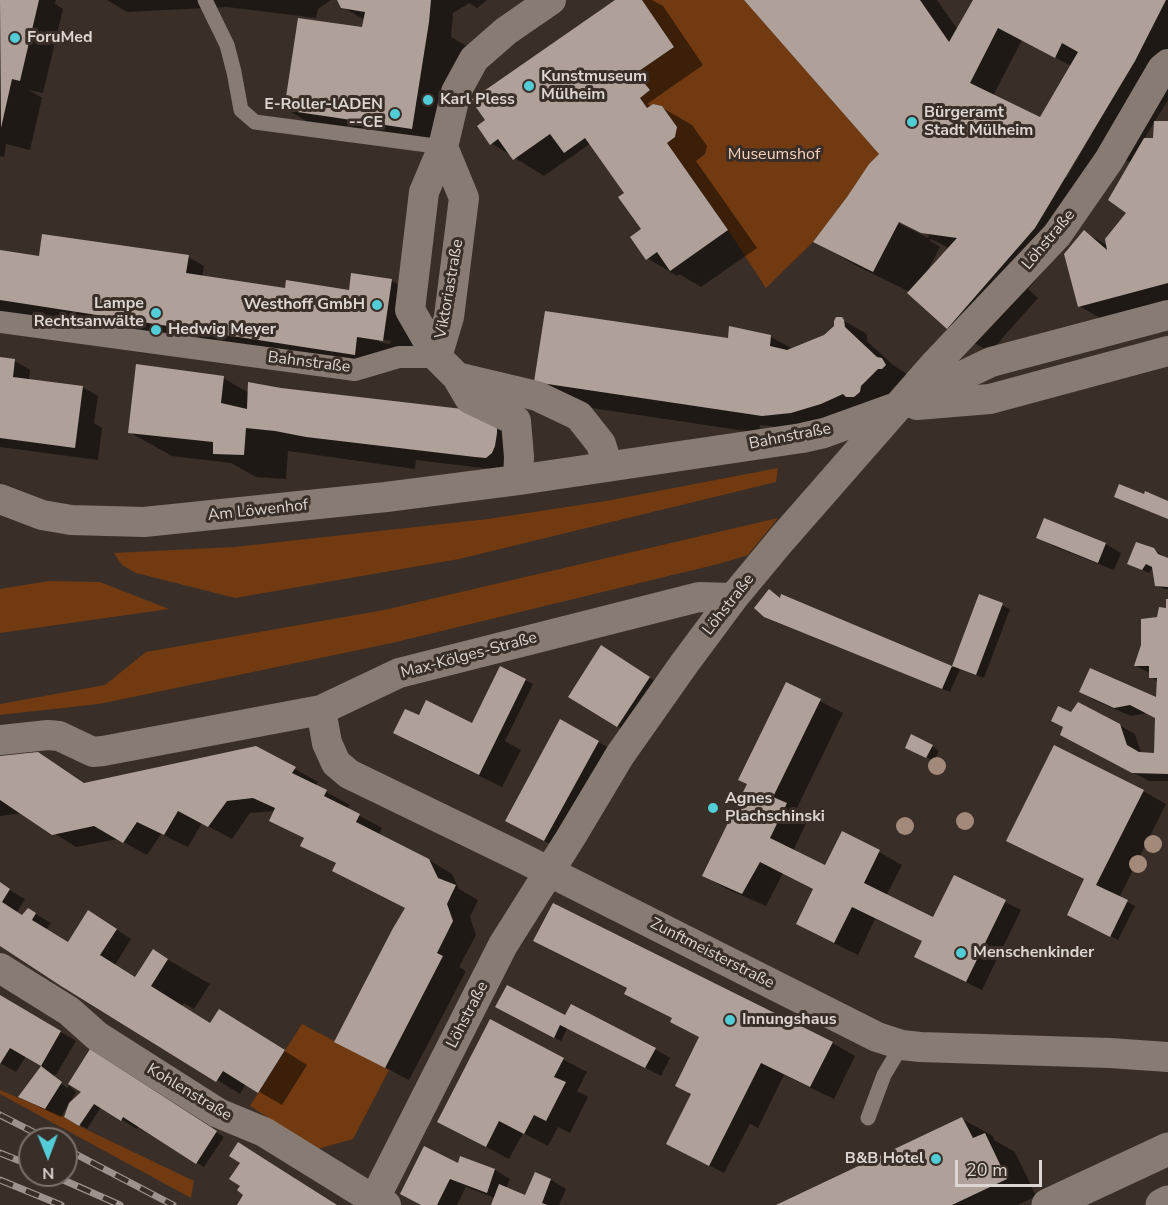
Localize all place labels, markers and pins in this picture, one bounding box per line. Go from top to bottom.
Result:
place label: ForuMed [27,28,93,48]
marker: ForuMed [8,31,22,45]
place label: Kunstmuseum Mülheim [541,67,647,105]
marker: Kunstmuseum Mülheim [522,79,536,93]
place label: Karl Pless [440,90,515,110]
marker: Karl Pless [421,93,435,107]
place label: E-Roller-lADEN --CE [264,95,383,133]
place label: Bürgeramt Stadt Mülheim [924,103,1033,141]
marker: E-Roller-lADEN --CE [388,107,402,121]
marker: Bürgeramt Stadt Mülheim [905,115,919,129]
place label: Lampe Rechtsanwälte [34,294,144,332]
place label: Westhoff GmbH [244,295,365,315]
marker: Westhoff GmbH [370,298,384,312]
marker: Lampe Rechtsanwälte [149,306,163,320]
place label: Hedwig Meyer [168,320,276,340]
marker: Hedwig Meyer [149,323,163,337]
place label: Agnes Plachschinski [725,789,825,827]
marker: Agnes Plachschinski [706,801,720,815]
place label: Menschenkinder [973,943,1094,963]
marker: Menschenkinder [954,946,968,960]
place label: Innungshaus [742,1010,836,1030]
marker: Innungshaus [723,1013,737,1027]
place label: B&B Hotel [845,1149,924,1169]
marker: B&B Hotel [929,1152,943,1166]

